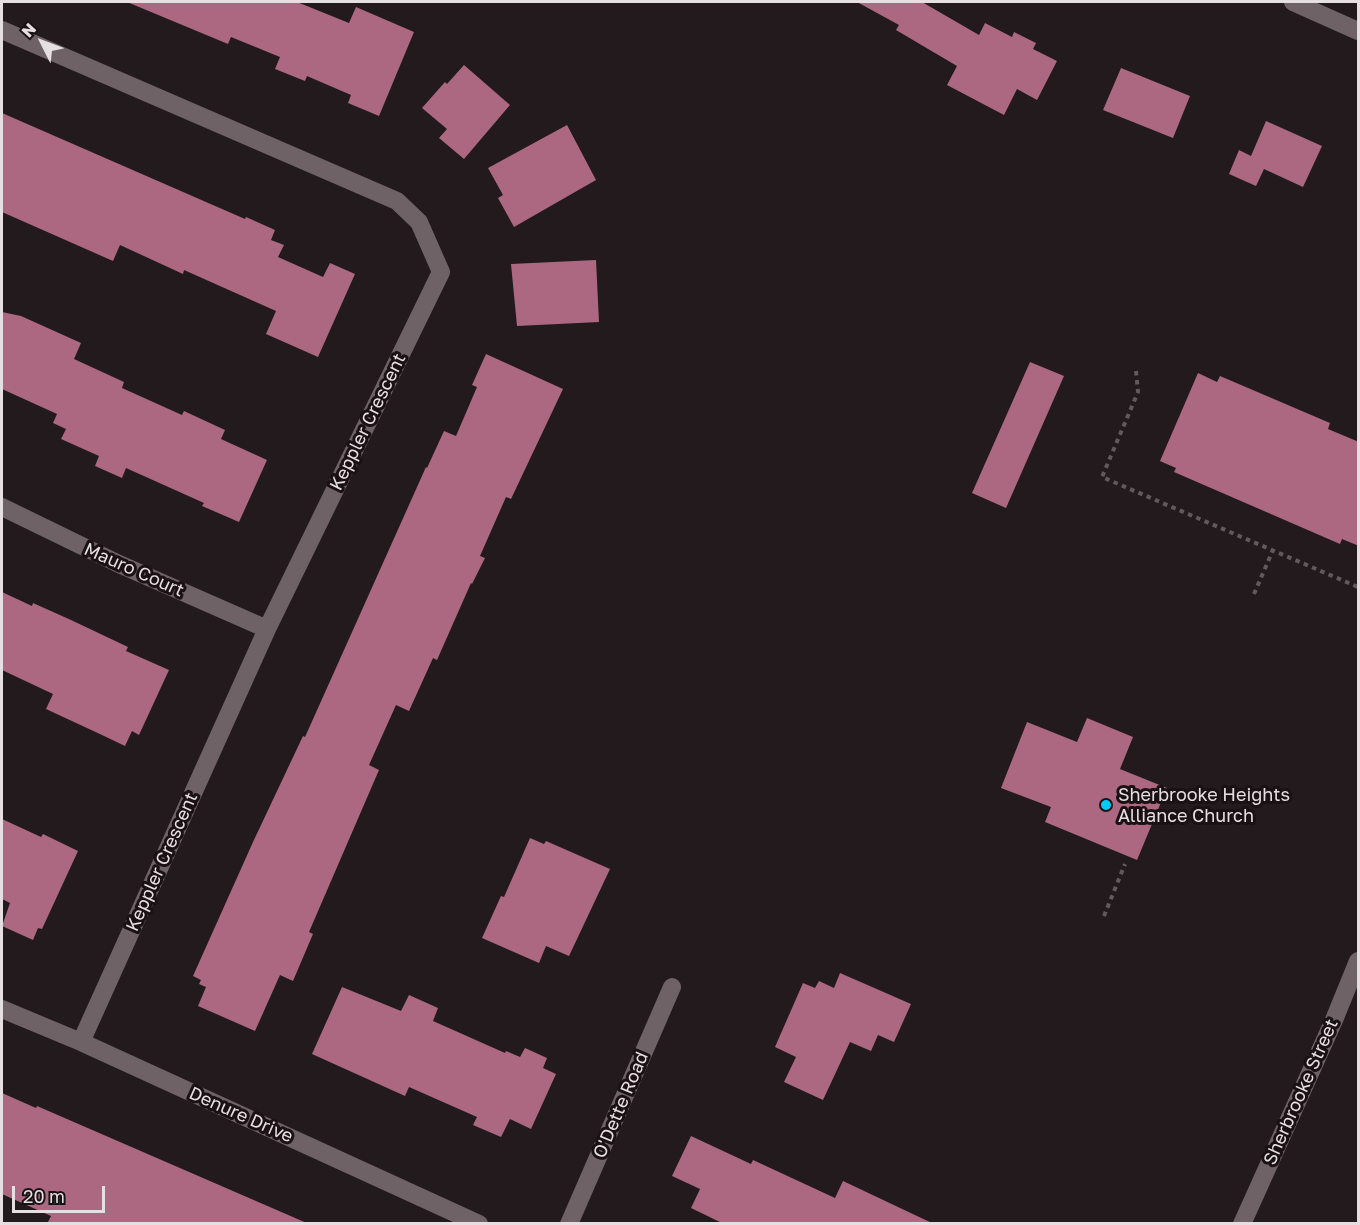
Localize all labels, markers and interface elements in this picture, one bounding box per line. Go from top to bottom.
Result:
north arrow [12,12,72,72]
text: N [17,19,40,41]
street label: Keppler Crescent [326,350,410,494]
street label: Mauro Court [81,538,187,602]
place label: Sherbrooke Heights Alliance Church [1118,784,1290,826]
street label: Keppler Crescent [122,789,202,935]
marker: Sherbrooke Heights Alliance Church [1099,798,1113,812]
street label: Sherbrooke Street [1259,1016,1343,1168]
street label: O'Dette Road [589,1049,653,1161]
street label: Denure Drive [186,1082,296,1148]
scale bar [15,1174,108,1212]
text: 20 m [23,1185,65,1207]

